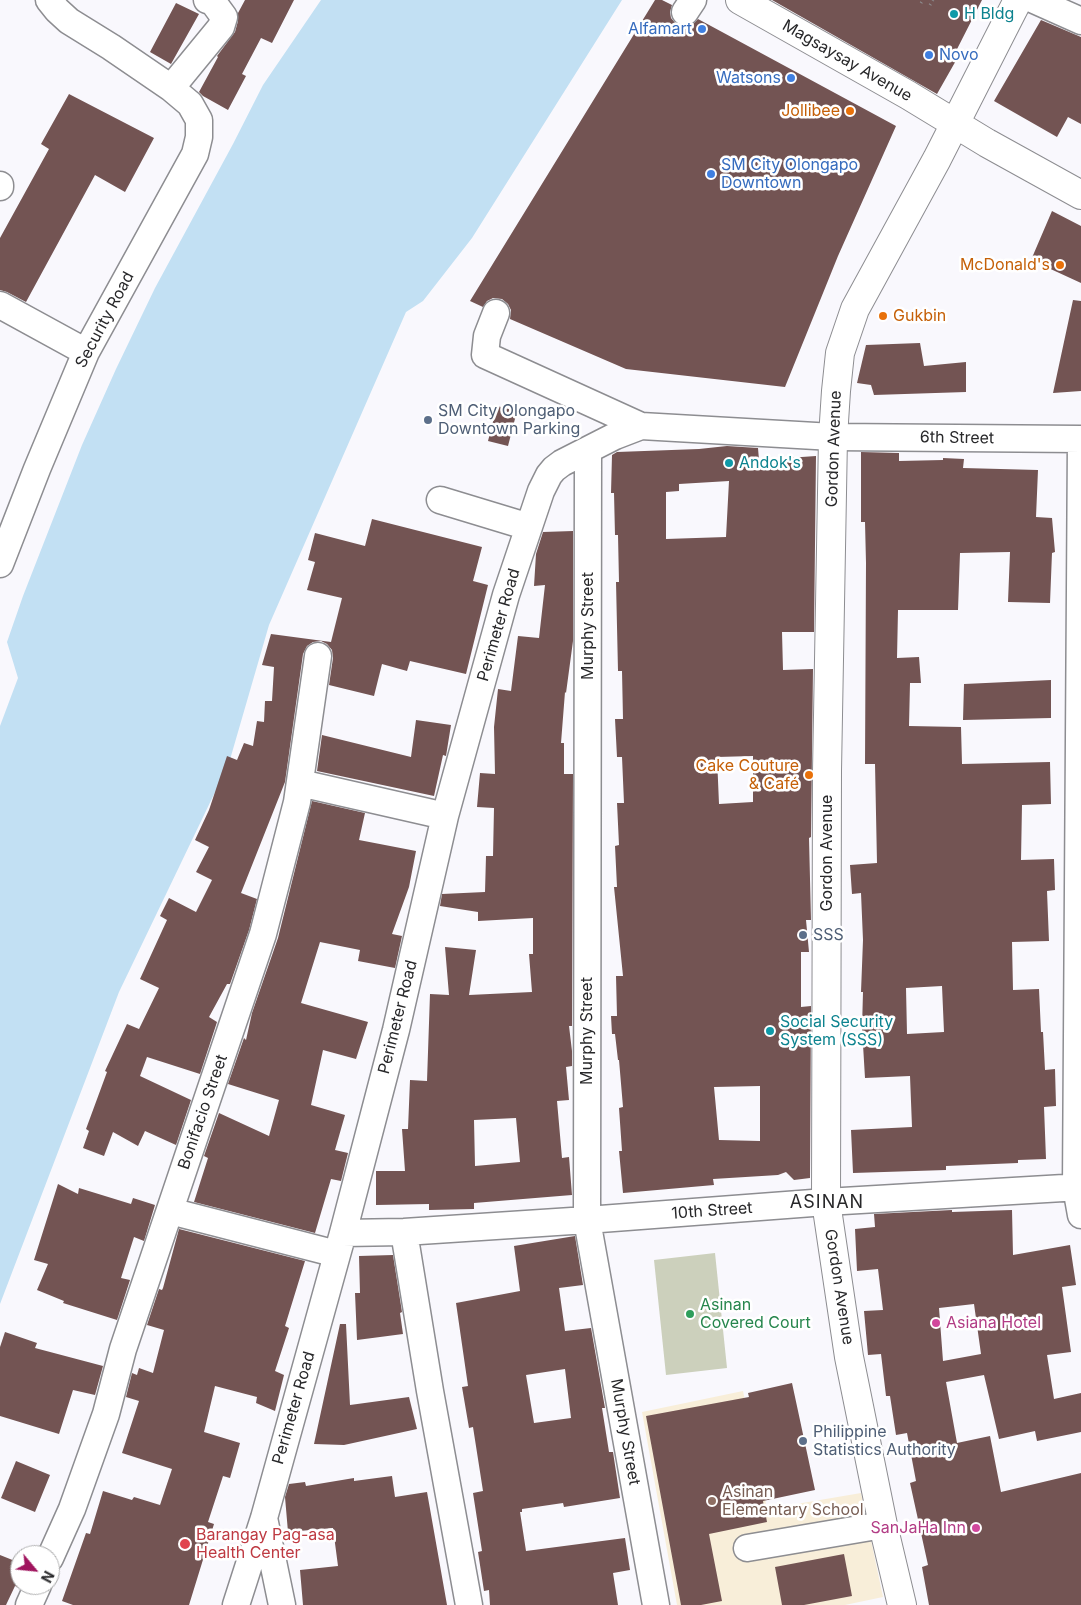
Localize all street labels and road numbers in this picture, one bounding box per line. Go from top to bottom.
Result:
street label: Magsaysay Avenue [779,16,915,106]
street label: Security Road [72,269,138,371]
street label: Gordon Avenue [822,390,846,508]
street label: 6th Street [920,428,994,448]
street label: Perimeter Road [474,566,524,684]
street label: Murphy Street [578,572,598,680]
street label: Gordon Avenue [817,795,837,911]
street label: Perimeter Road [375,958,421,1076]
street label: Murphy Street [577,977,597,1085]
street label: Bonifacio Street [174,1052,232,1172]
street label: 10th Street [671,1199,753,1223]
street label: Gordon Avenue [820,1228,858,1346]
street label: Perimeter Road [269,1349,319,1467]
street label: Murphy Street [606,1377,644,1487]

